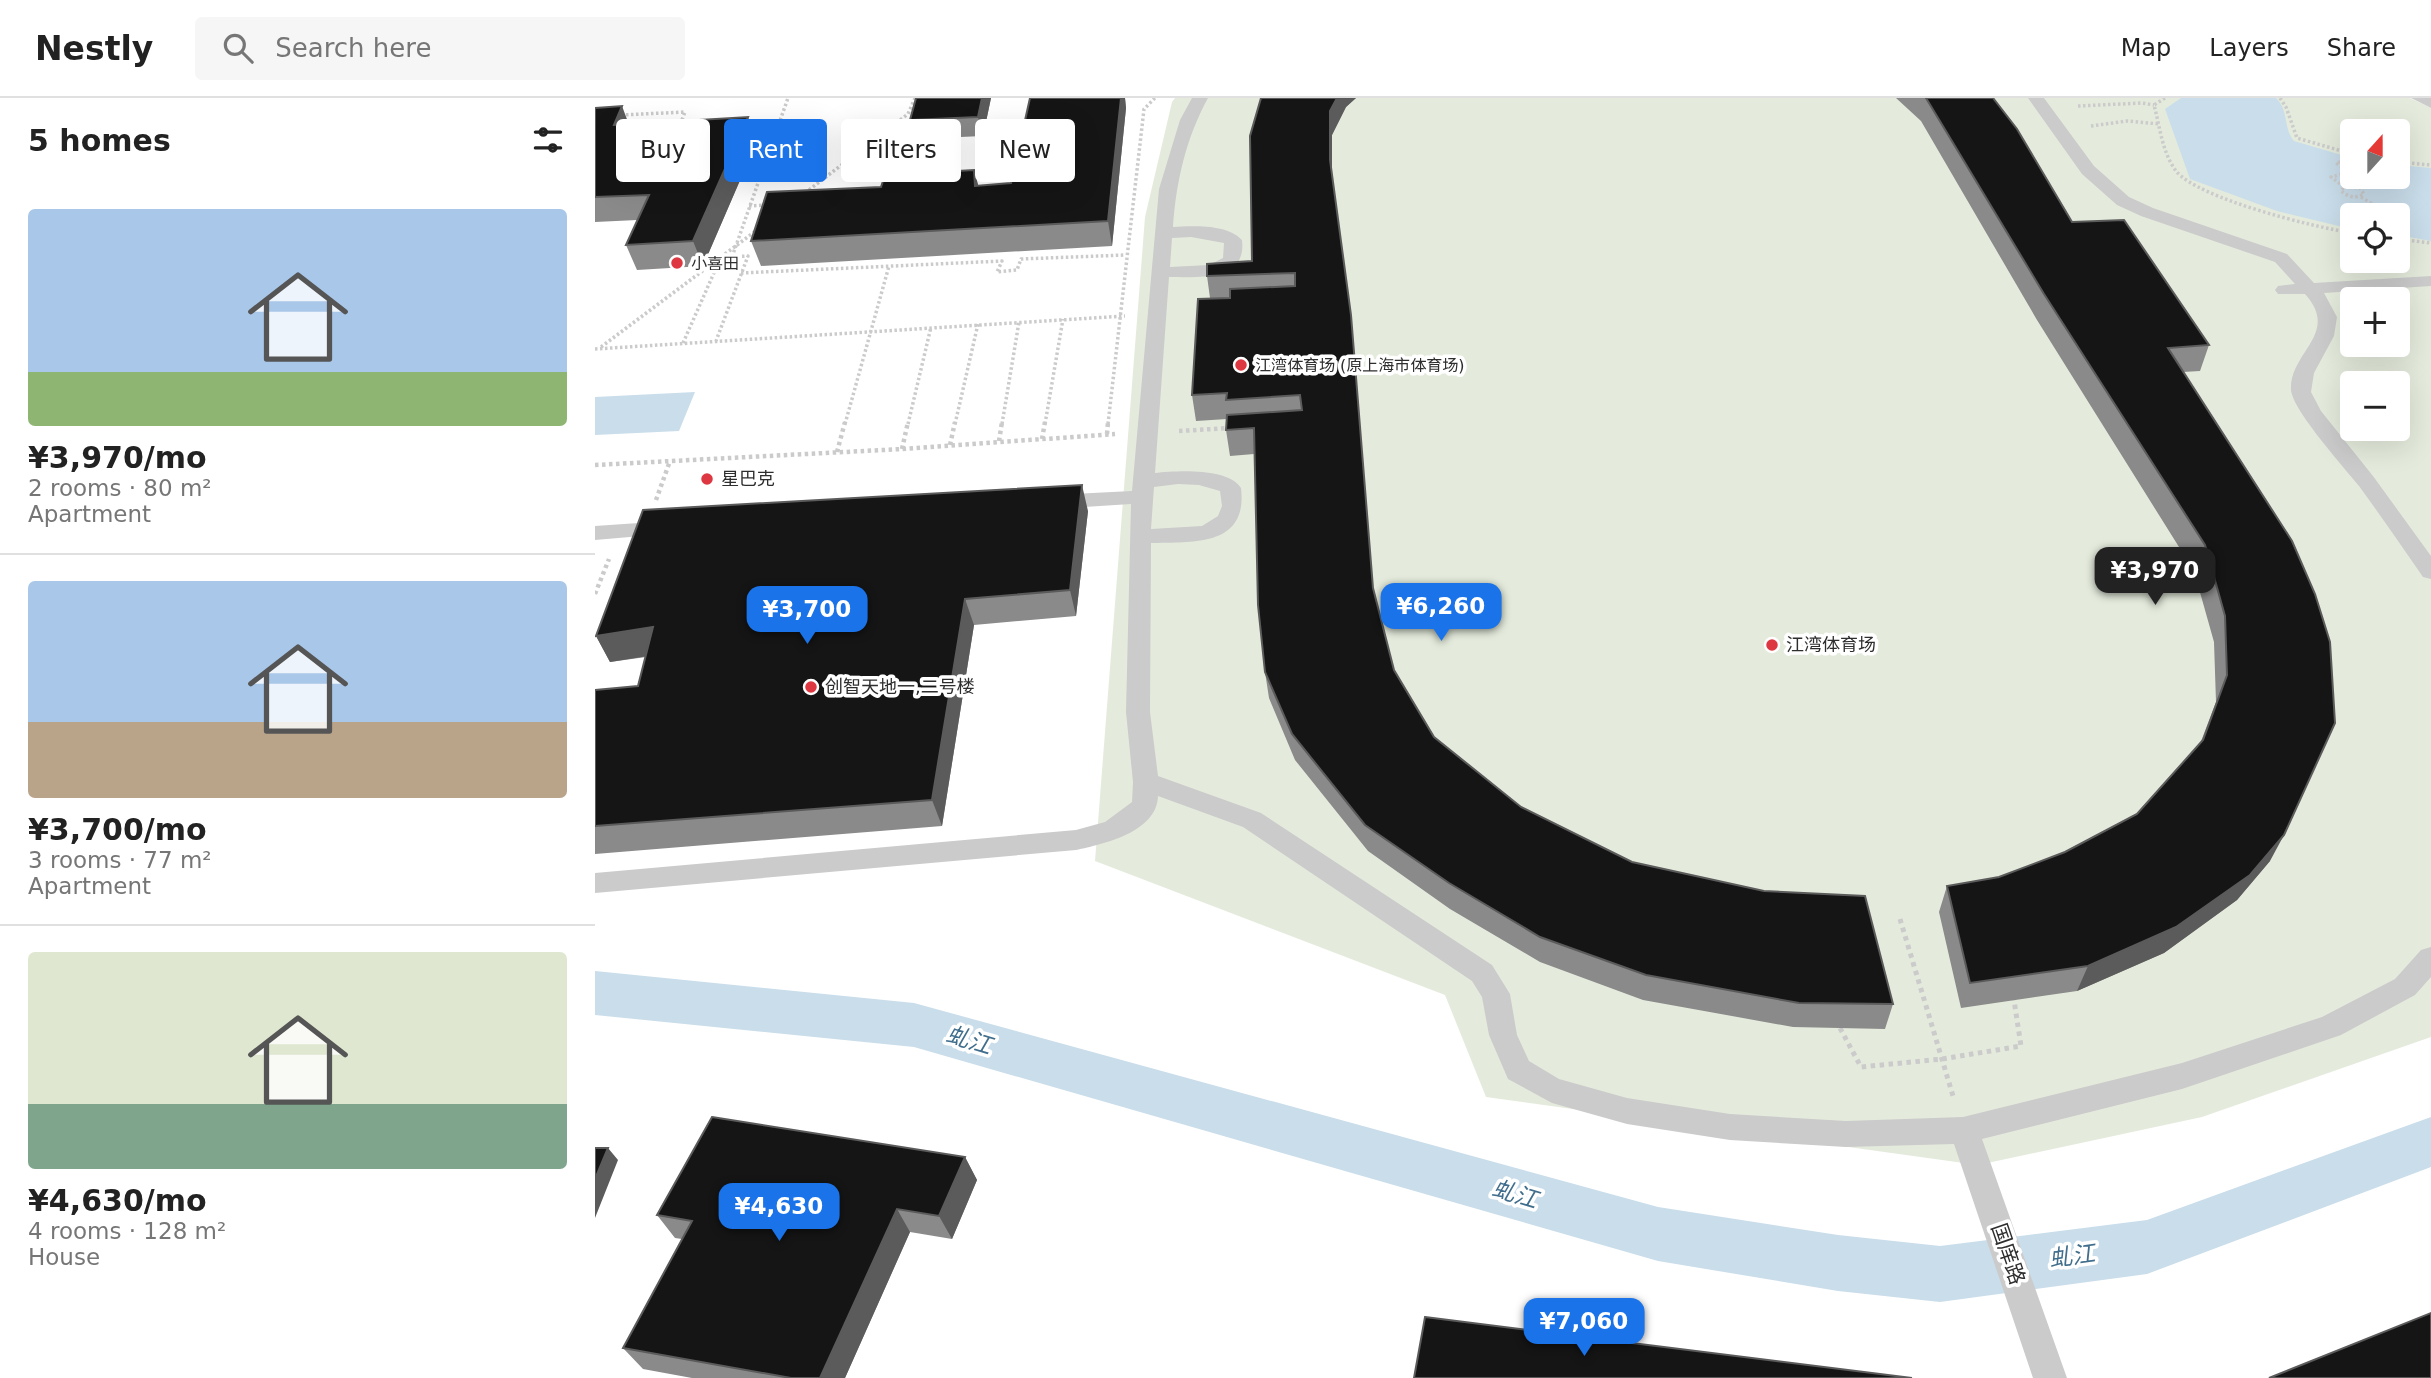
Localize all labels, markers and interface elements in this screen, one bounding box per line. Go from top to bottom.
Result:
search box [195,17,685,80]
text: Nestly [35,29,153,68]
icon: search [219,29,257,67]
text: Search here [275,33,431,63]
text: Map [2121,34,2171,62]
text: Layers [2209,34,2289,62]
text: Share [2327,34,2396,62]
chip: Buy [616,119,710,182]
chip: Rent [724,119,827,182]
chip: Filters [841,119,961,182]
chip: New [975,119,1075,182]
north arrow [2340,119,2410,189]
map controls [2340,119,2410,441]
icon: filters [529,121,567,159]
text: 5 homes [28,123,171,158]
button: locate [2340,203,2410,273]
icon: home [235,254,361,380]
place label: 小喜田 [691,254,739,273]
marker: 小喜田 [669,255,685,271]
button: + [2340,287,2410,357]
place label: 江湾体育场 (原上海市体育场) [1255,356,1465,375]
marker: 江湾体育场 (原上海市体育场) [1233,357,1249,373]
button: − [2340,371,2410,441]
text: ¥3,970/mo [28,440,207,475]
place label: 星巴克 [721,468,775,489]
marker: 星巴克 [699,471,715,487]
text: 2 rooms · 80 m² [28,475,212,501]
text: Apartment [28,501,151,527]
pin: ¥3,970 [2098,547,2212,607]
text: ¥3,970 [2111,557,2199,583]
pin: ¥6,260 [1384,584,1498,643]
pin: ¥3,700 [750,587,864,646]
text: ¥6,260 [1397,593,1485,619]
text: ¥3,700 [763,596,851,622]
icon: home [235,626,361,752]
place label: 江湾体育场 [1786,634,1876,655]
marker: 江湾体育场 [1764,637,1780,653]
place label: 创智天地一,二号楼 [825,676,975,697]
marker: 创智天地一,二号楼 [803,679,819,695]
text: ¥3,700/mo [28,812,207,847]
text: 3 rooms · 77 m² [28,847,212,873]
text: Apartment [28,873,151,899]
icon: home [235,997,361,1123]
water label: 虬江 [943,1021,998,1060]
water label: 虬江 [1489,1175,1544,1214]
text: ¥4,630/mo [28,1183,207,1218]
pin: ¥4,630 [722,1184,836,1243]
text: ¥4,630 [735,1193,823,1219]
text: 4 rooms · 128 m² [28,1218,226,1244]
street label: 国庠路 [1986,1220,2030,1288]
water label: 虬江 [2047,1240,2100,1272]
text: House [28,1244,100,1270]
pin: ¥7,060 [1527,1298,1641,1358]
text: ¥7,060 [1540,1308,1628,1334]

